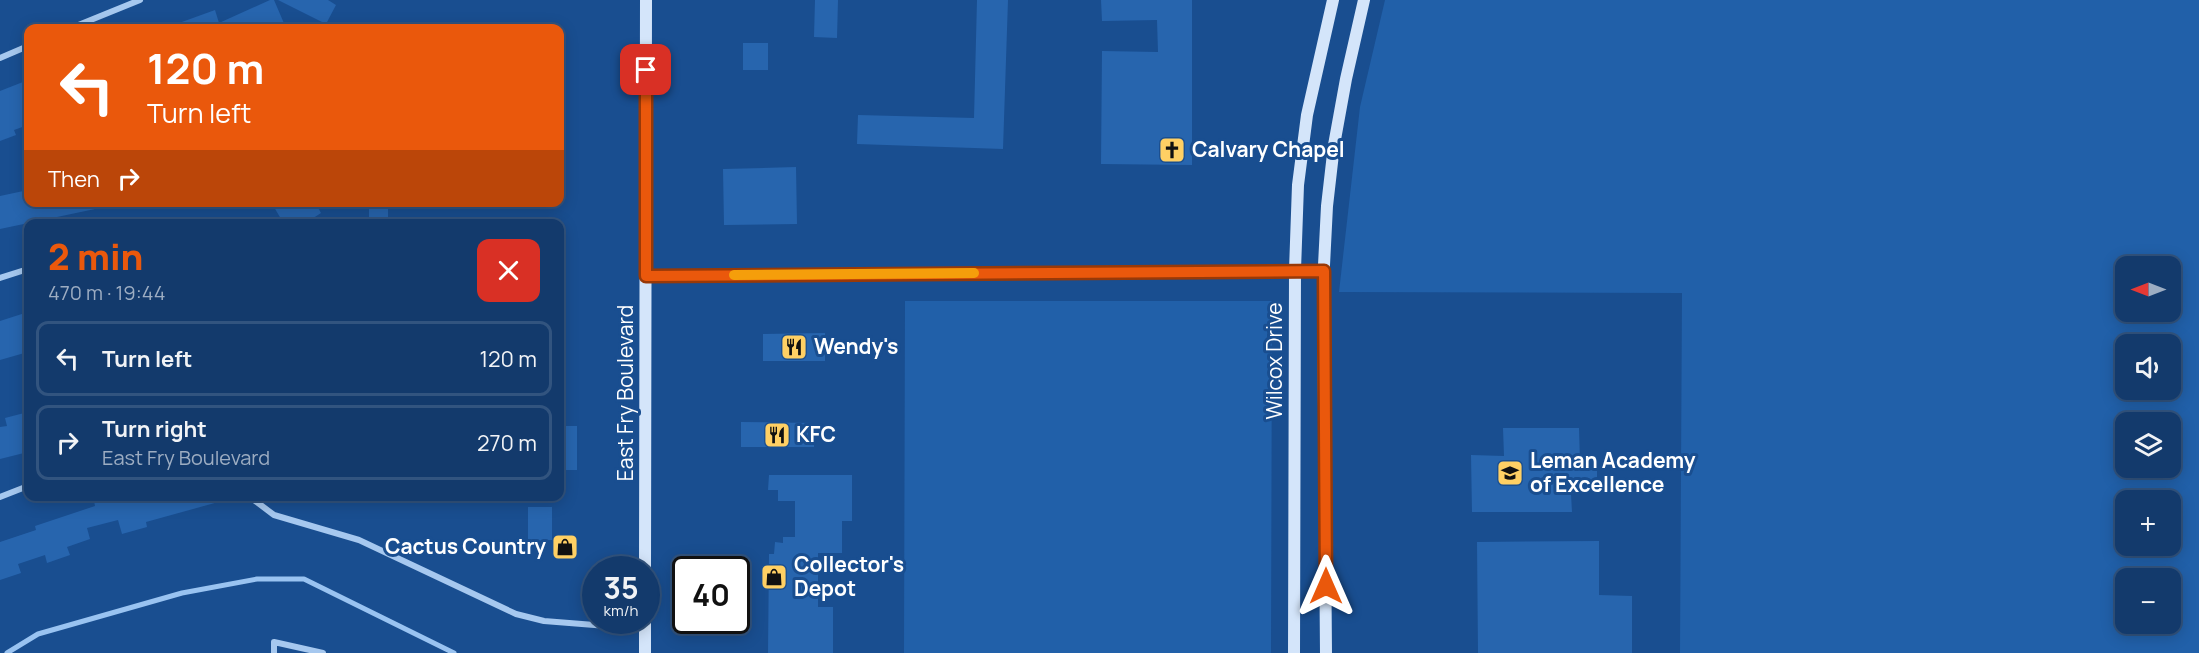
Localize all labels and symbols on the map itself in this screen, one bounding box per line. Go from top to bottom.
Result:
pin [620,44,671,95]
church icon: Calvary Chapel [1157,135,1187,165]
place label: Calvary Chapel [1192,135,1345,163]
north arrow [2115,256,2181,322]
street label: Wilcox Drive [1260,303,1288,419]
street label: East Fry Boulevard [611,305,639,481]
restaurant icon: Wendy's [779,332,809,362]
place label: Wendy's [814,332,898,360]
restaurant icon: KFC [762,420,792,450]
place label: KFC [796,420,836,448]
place label: Leman Academy of Excellence [1530,446,1696,498]
school or university icon: Leman Academy of Excellence [1495,458,1525,488]
place label: Cactus Country [385,532,546,560]
shop icon: Cactus Country [550,532,580,562]
place label: Collector's Depot [794,550,904,602]
position arrow [1294,554,1358,618]
speed limit sign: 40 [672,556,750,634]
shop icon: Collector's Depot [759,562,789,592]

